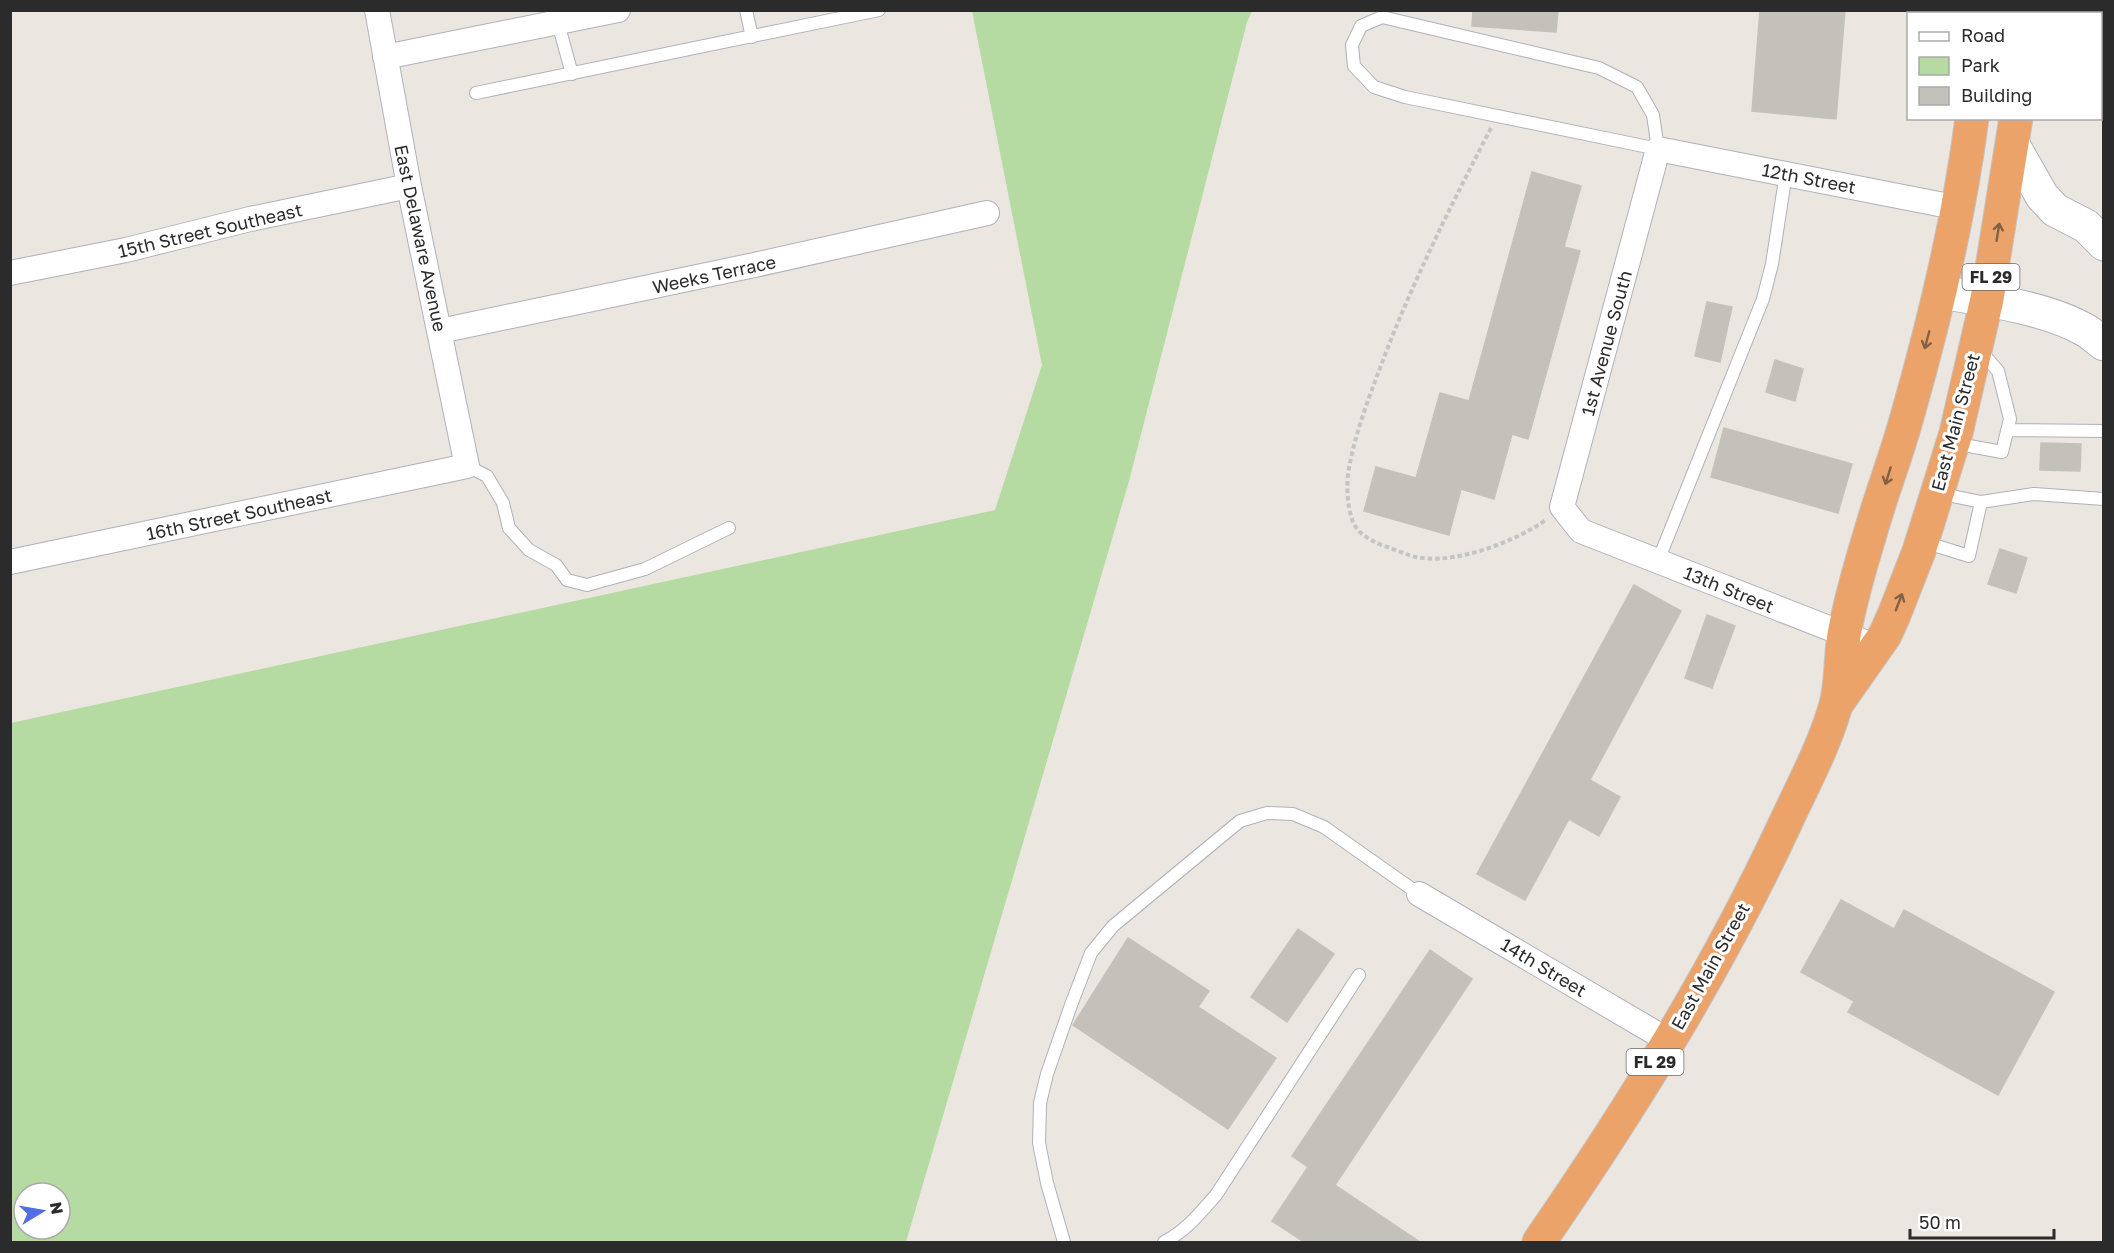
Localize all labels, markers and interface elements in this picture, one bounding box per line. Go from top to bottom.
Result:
legend [1907,12,2102,120]
text: Road [1961,24,2005,46]
text: Park [1961,54,2000,76]
text: Building [1961,84,2032,106]
street label: East Delaware Avenue [390,142,452,334]
street label: 12th Street [1760,158,1858,198]
street label: 15th Street Southeast [116,198,304,262]
one-way arrow [1993,223,2004,243]
street label: Weeks Terrace [650,250,778,298]
road number: FL 29 [1962,264,2020,290]
street label: 1st Avenue South [1576,268,1636,418]
one-way arrow [1921,330,1933,349]
street label: East Main Street [1926,351,1984,493]
one-way arrow [1882,466,1893,485]
street label: 16th Street Southeast [144,484,334,544]
street label: 13th Street [1681,561,1777,617]
one-way arrow [1894,594,1905,612]
street label: East Main Street [1666,899,1754,1033]
street label: 14th Street [1497,933,1591,1001]
road number: FL 29 [1626,1049,1684,1075]
north arrow [12,1181,72,1241]
text: N [46,1200,68,1216]
scale bar [1910,1202,2054,1240]
text: 50 m [1919,1211,1961,1233]

